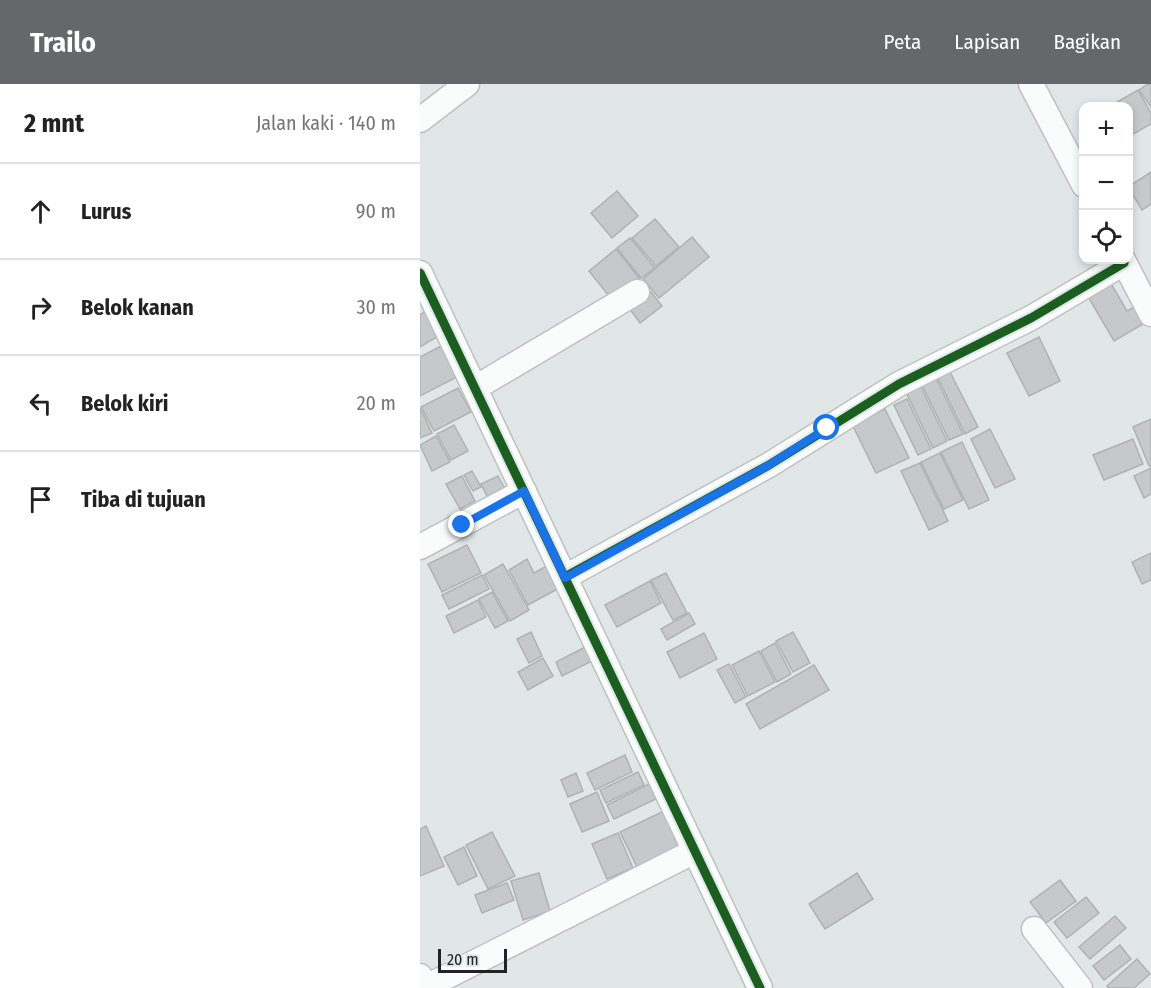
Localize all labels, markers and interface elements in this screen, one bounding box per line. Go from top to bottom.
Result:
text: Trailo [30,26,96,59]
text: Peta [884,29,921,55]
text: Lapisan [954,29,1020,55]
text: Bagikan [1053,29,1121,55]
map controls [1079,102,1133,264]
button: + [1079,102,1133,156]
text: 2 mnt [24,108,84,139]
text: Jalan kaki · 140 m [256,111,396,135]
button: − [1079,156,1133,210]
icon: ahead [24,195,57,228]
text: Lurus [81,198,131,225]
text: 90 m [356,199,396,223]
button: locate [1079,210,1133,264]
icon: right [24,291,57,324]
text: Belok kanan [81,294,194,321]
text: 30 m [356,295,396,319]
icon: left [24,387,57,420]
text: Belok kiri [81,390,169,417]
text: 20 m [357,391,396,415]
route start [813,414,839,440]
icon: arrive [24,483,57,516]
text: Tiba di tujuan [81,486,206,513]
route end [448,511,474,537]
scale bar [438,946,507,974]
text: 20 m [447,950,478,969]

